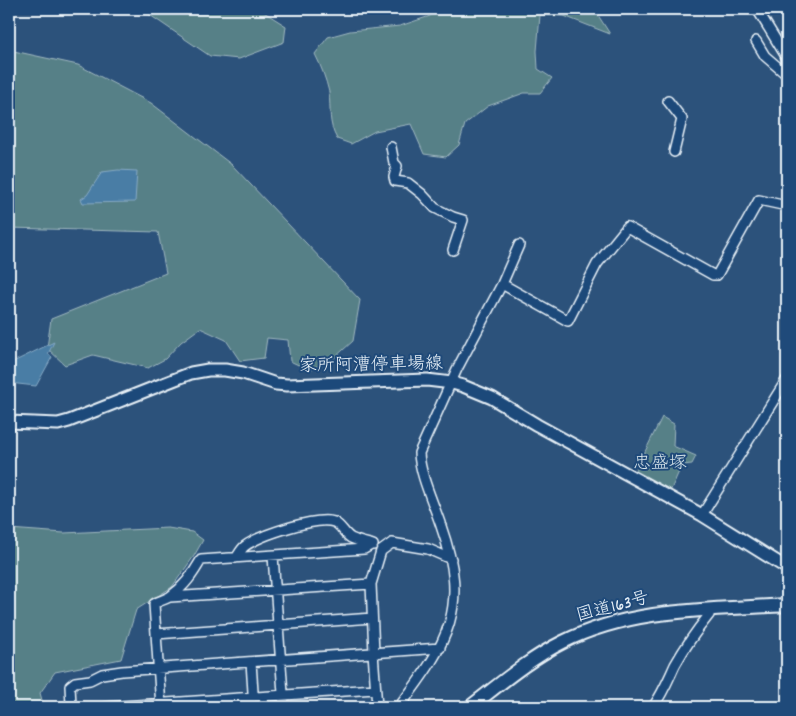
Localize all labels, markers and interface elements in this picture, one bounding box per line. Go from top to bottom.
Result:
street label: 家所阿漕停車場線 [299,352,443,380]
park label: 忠盛塚 [633,452,687,477]
street label: 国道163号 [574,586,652,630]

